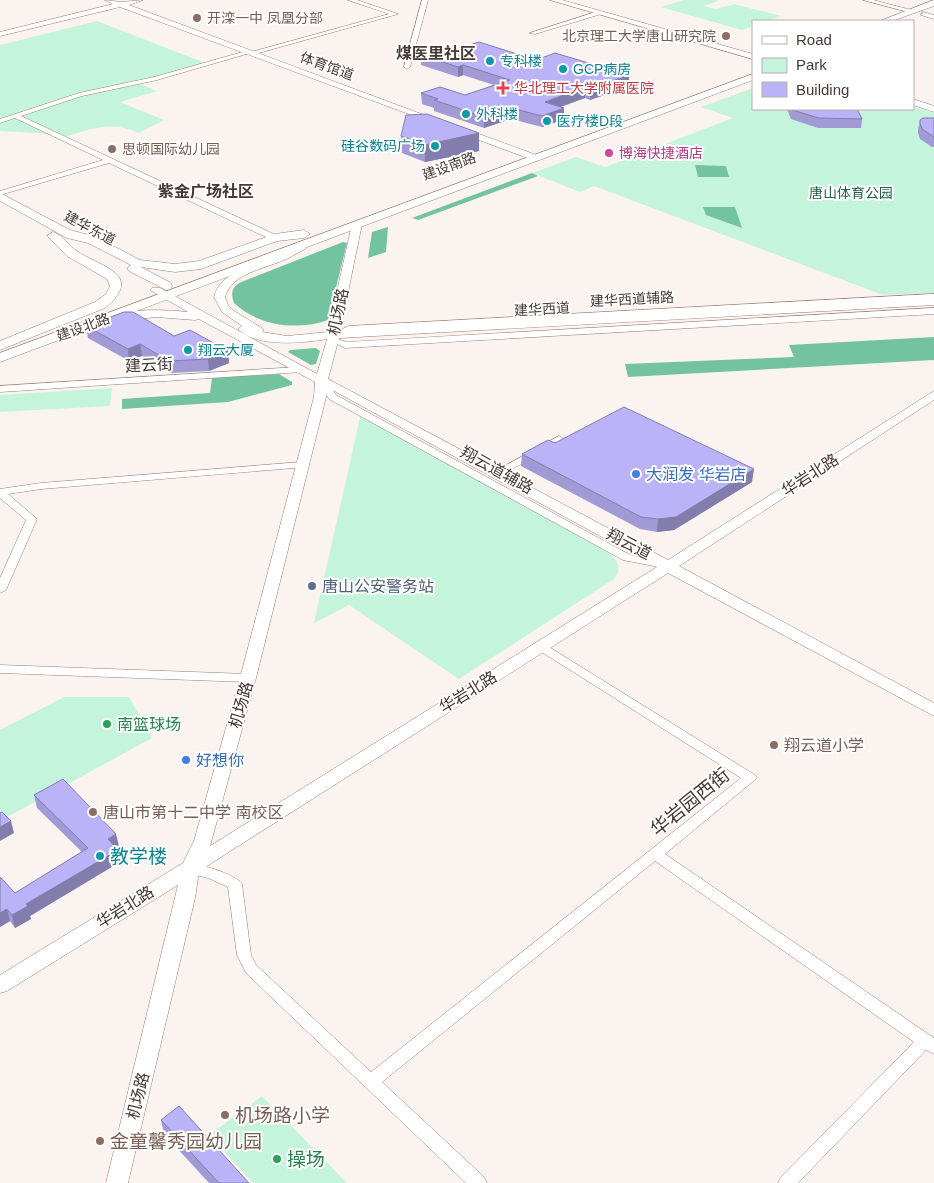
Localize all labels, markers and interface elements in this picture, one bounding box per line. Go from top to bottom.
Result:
place label: 开滦一中 凤凰分部 [207,10,323,26]
marker: 开滦一中 凤凰分部 [191,12,203,24]
legend [752,20,914,110]
place label: 北京理工大学唐山研究院 [562,28,716,44]
marker: 北京理工大学唐山研究院 [720,30,732,42]
text: Road [796,31,832,48]
district label: 煤医里社区 [396,44,476,62]
street label: 体育馆道 [298,49,356,83]
place label: 专科楼 [500,53,542,69]
marker: 专科楼 [484,55,496,67]
text: Park [796,56,827,73]
place label: GCP病房 [573,61,631,77]
marker: GCP病房 [557,63,569,75]
place label: 华北理工大学附属医院 [514,80,654,96]
marker: 华北理工大学附属医院 [496,81,510,95]
text: Building [796,81,849,98]
place label: 外科楼 [476,106,518,122]
marker: 外科楼 [460,108,472,120]
place label: 医疗楼D段 [557,113,623,129]
marker: 医疗楼D段 [541,115,553,127]
place label: 硅谷数码广场 [341,138,425,154]
marker: 硅谷数码广场 [429,140,441,152]
place label: 思顿国际幼儿园 [122,141,220,157]
marker: 思顿国际幼儿园 [106,143,118,155]
place label: 博海快捷酒店 [619,145,703,161]
marker: 博海快捷酒店 [603,147,615,159]
street label: 建设南路 [420,149,478,183]
district label: 紫金广场社区 [158,182,254,200]
park label: 唐山体育公园 [809,185,893,201]
street label: 建华东道 [62,208,118,248]
street label: 机场路 [325,287,351,337]
street label: 建华西道辅路 [590,289,674,309]
street label: 建华西道 [514,300,570,318]
street label: 建设北路 [54,310,112,344]
place label: 翔云大厦 [198,342,254,358]
marker: 翔云大厦 [182,344,194,356]
street label: 建云街 [125,355,173,375]
street label: 翔云道辅路 [458,443,536,497]
street label: 华岩北路 [779,450,841,500]
place label: 大润发 华岩店 [646,466,746,483]
marker: 大润发 华岩店 [630,468,642,480]
street label: 翔云道 [604,525,654,563]
place label: 唐山公安警务站 [322,578,434,595]
marker: 唐山公安警务站 [306,580,318,592]
street label: 华岩北路 [436,668,500,716]
street label: 机场路 [226,680,256,730]
place label: 南篮球场 [117,716,181,733]
marker: 南篮球场 [101,718,113,730]
place label: 翔云道小学 [784,737,864,754]
marker: 翔云道小学 [768,739,780,751]
place label: 好想你 [196,752,244,769]
marker: 好想你 [180,754,192,766]
street label: 华岩园西街 [646,764,734,840]
place label: 唐山市第十二中学 南校区 [103,804,283,821]
marker: 唐山市第十二中学 南校区 [87,806,99,818]
place label: 教学楼 [110,846,167,867]
marker: 教学楼 [94,850,106,862]
street label: 华岩北路 [93,883,157,931]
street label: 机场路 [124,1071,152,1121]
place label: 机场路小学 [235,1105,330,1126]
marker: 机场路小学 [219,1109,231,1121]
place label: 金童馨秀园幼儿园 [110,1131,262,1152]
marker: 金童馨秀园幼儿园 [94,1135,106,1147]
place label: 操场 [287,1149,325,1170]
marker: 操场 [271,1153,283,1165]

